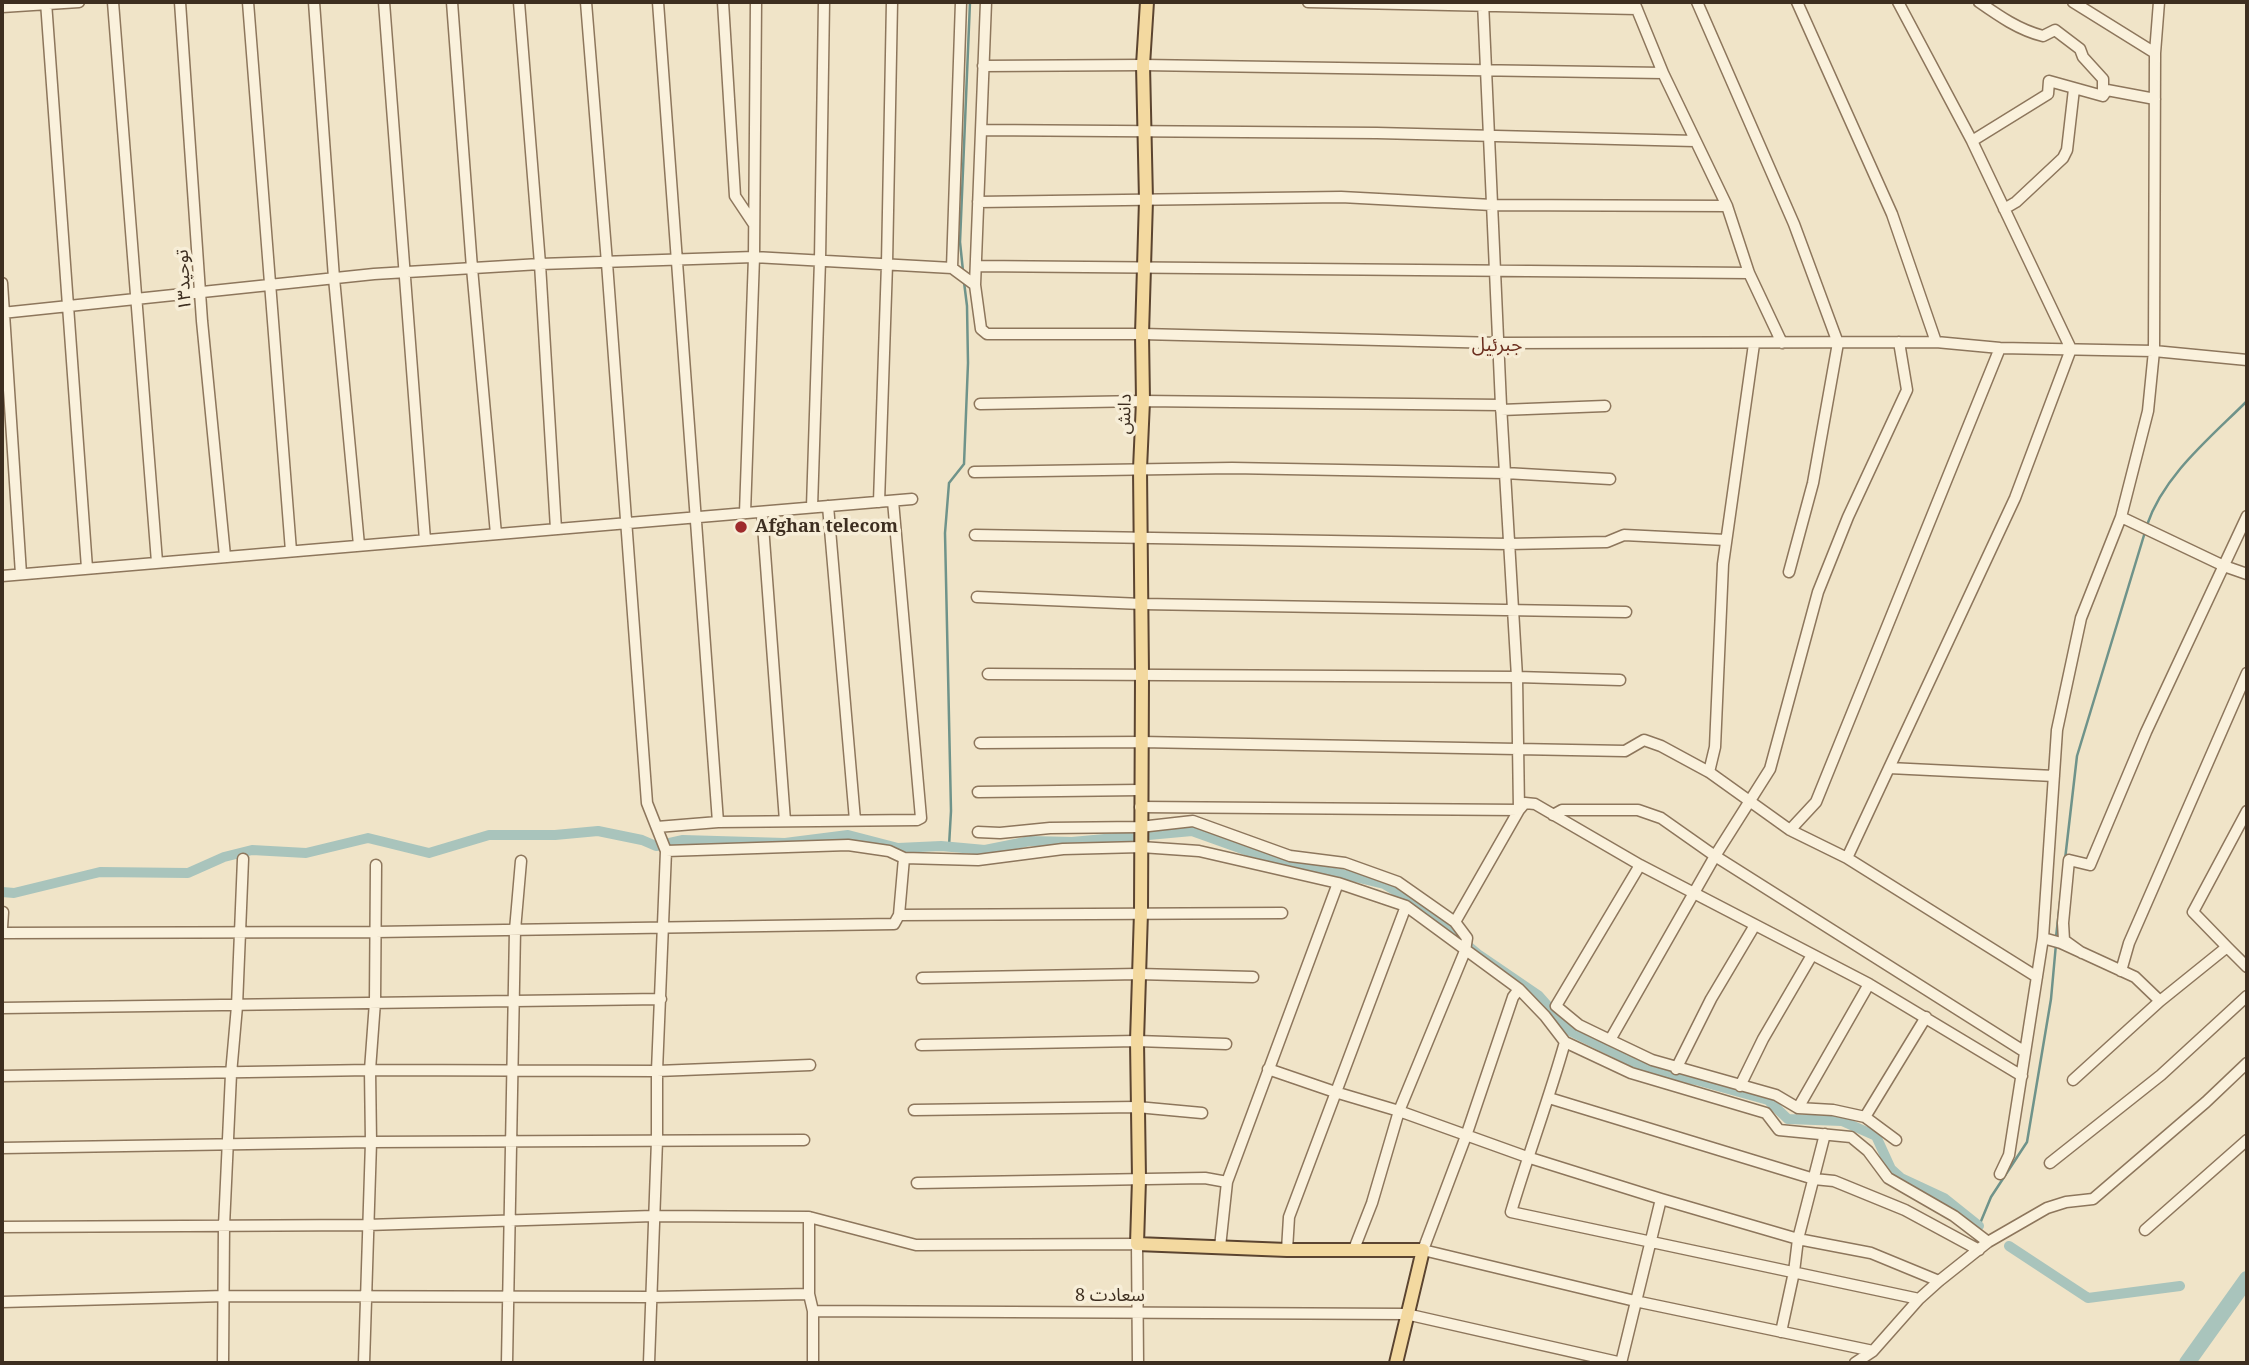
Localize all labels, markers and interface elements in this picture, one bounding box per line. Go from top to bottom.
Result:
street label: توحید۱۳ [172,249,196,311]
district label: جبرئیل [1472,335,1522,357]
street label: دانش [1113,393,1137,435]
place label: Afghan telecom [755,516,898,538]
marker: Afghan telecom [733,519,749,535]
street label: سعادت 8 [1075,1285,1145,1307]

